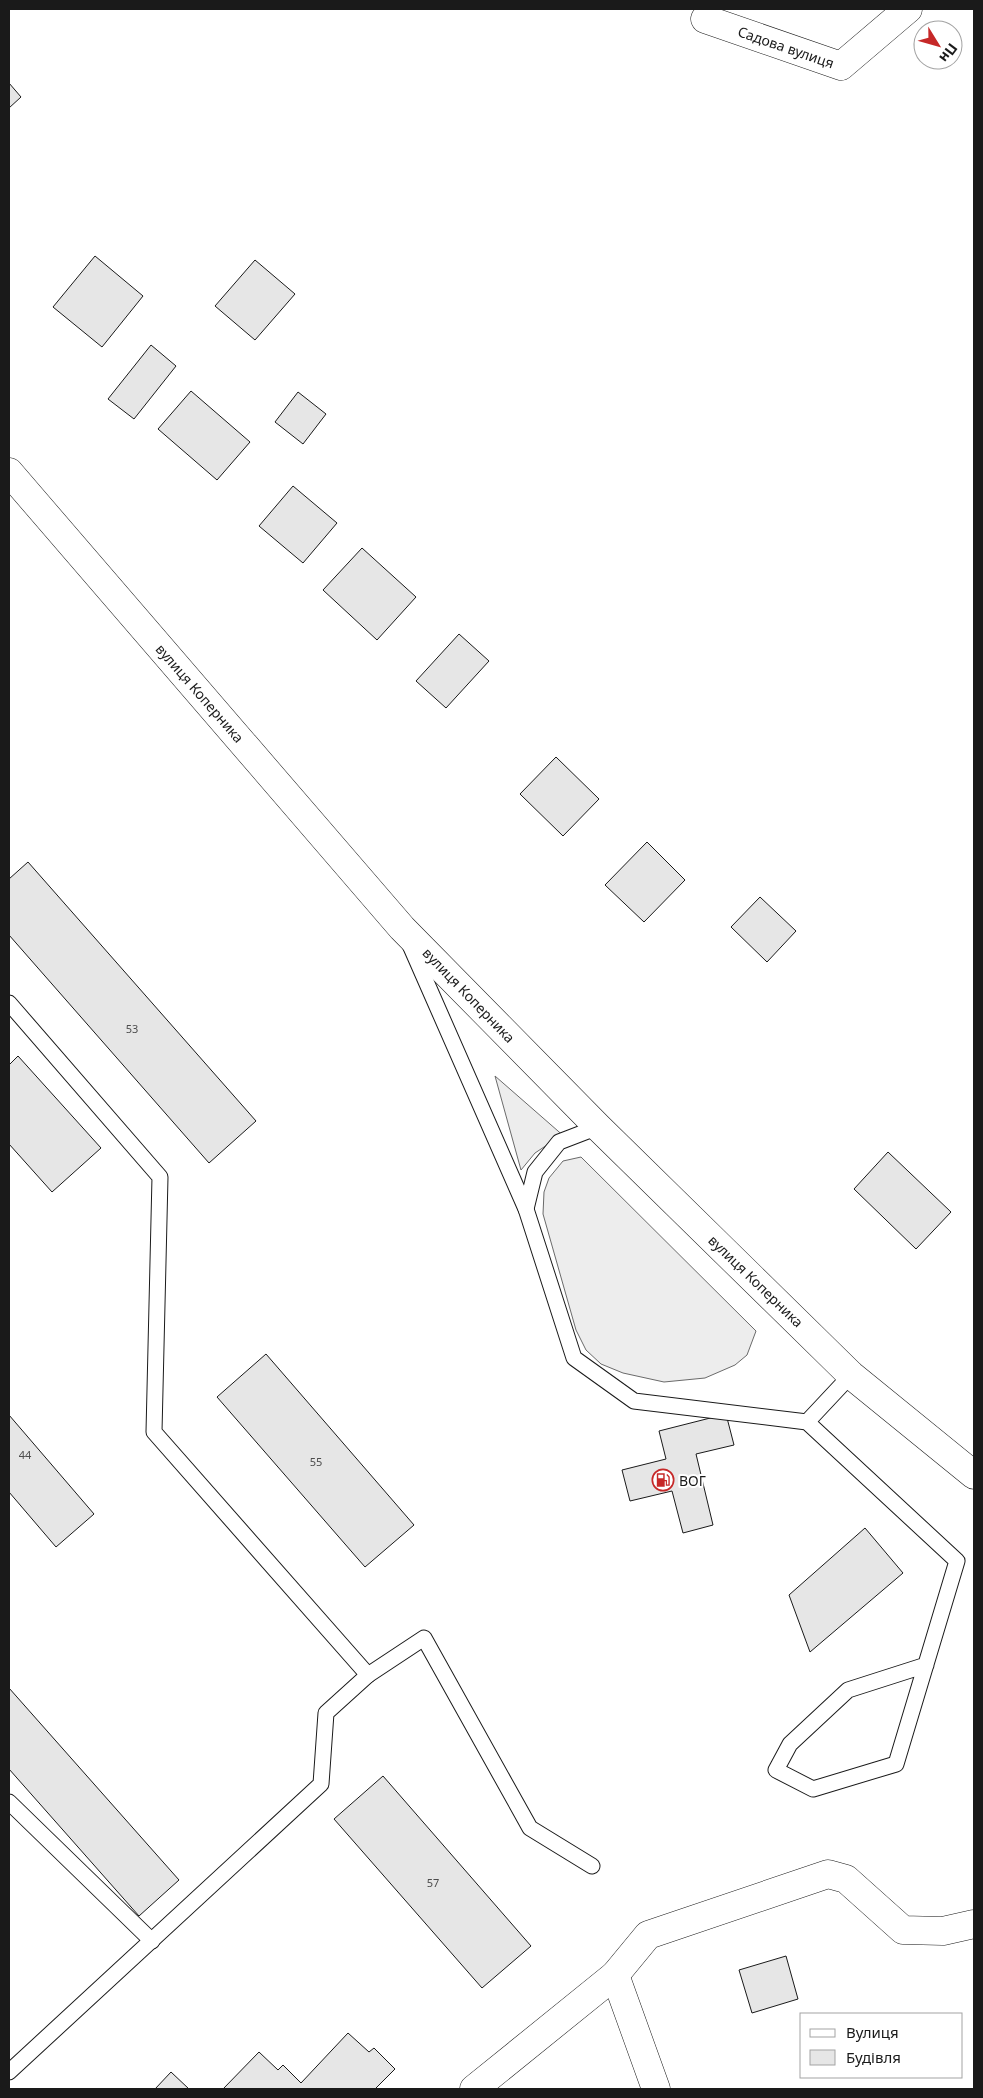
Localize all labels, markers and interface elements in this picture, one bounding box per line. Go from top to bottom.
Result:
north arrow [913,20,963,70]
street label: Садова вулиця [735,22,837,72]
text: Пн [935,39,962,67]
street label: вулиця Коперника [152,640,248,746]
street label: вулиця Коперника [419,943,519,1047]
house number: 53 [126,1021,138,1036]
street label: вулиця Коперника [704,1231,808,1331]
house number: 44 [19,1447,32,1462]
house number: 55 [310,1454,322,1469]
fuel station icon: ВОГ [651,1468,675,1492]
place label: ВОГ [679,1471,706,1490]
house number: 57 [427,1875,439,1890]
legend [800,2013,963,2078]
text: Вулиця [846,2022,899,2042]
text: Будівля [846,2047,901,2067]

